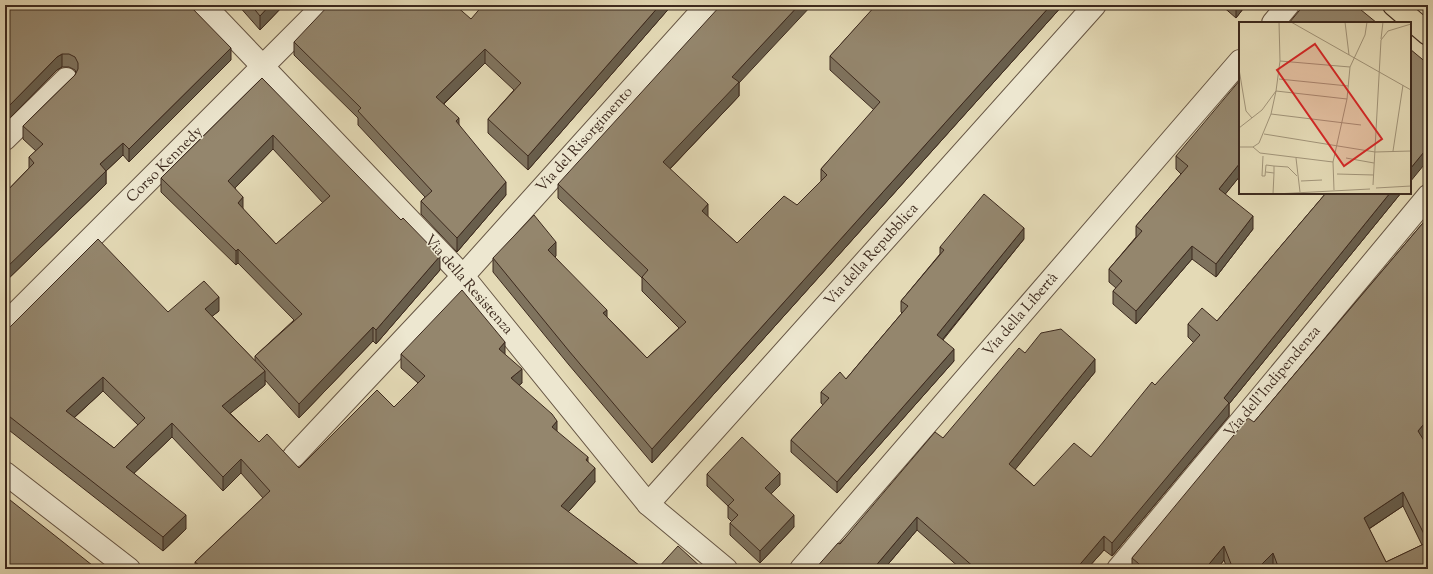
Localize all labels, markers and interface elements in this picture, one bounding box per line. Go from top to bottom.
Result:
inset map [1239,22,1411,194]
street label: Via del Risorgimento [532,82,638,198]
street label: Corso Kennedy [122,122,208,208]
street label: Via della Repubblica [820,199,924,311]
street label: Via della Resistenza [419,230,517,340]
street label: Via della Libertà [979,268,1064,362]
street label: Via dell'Indipendenza [1220,322,1326,442]

